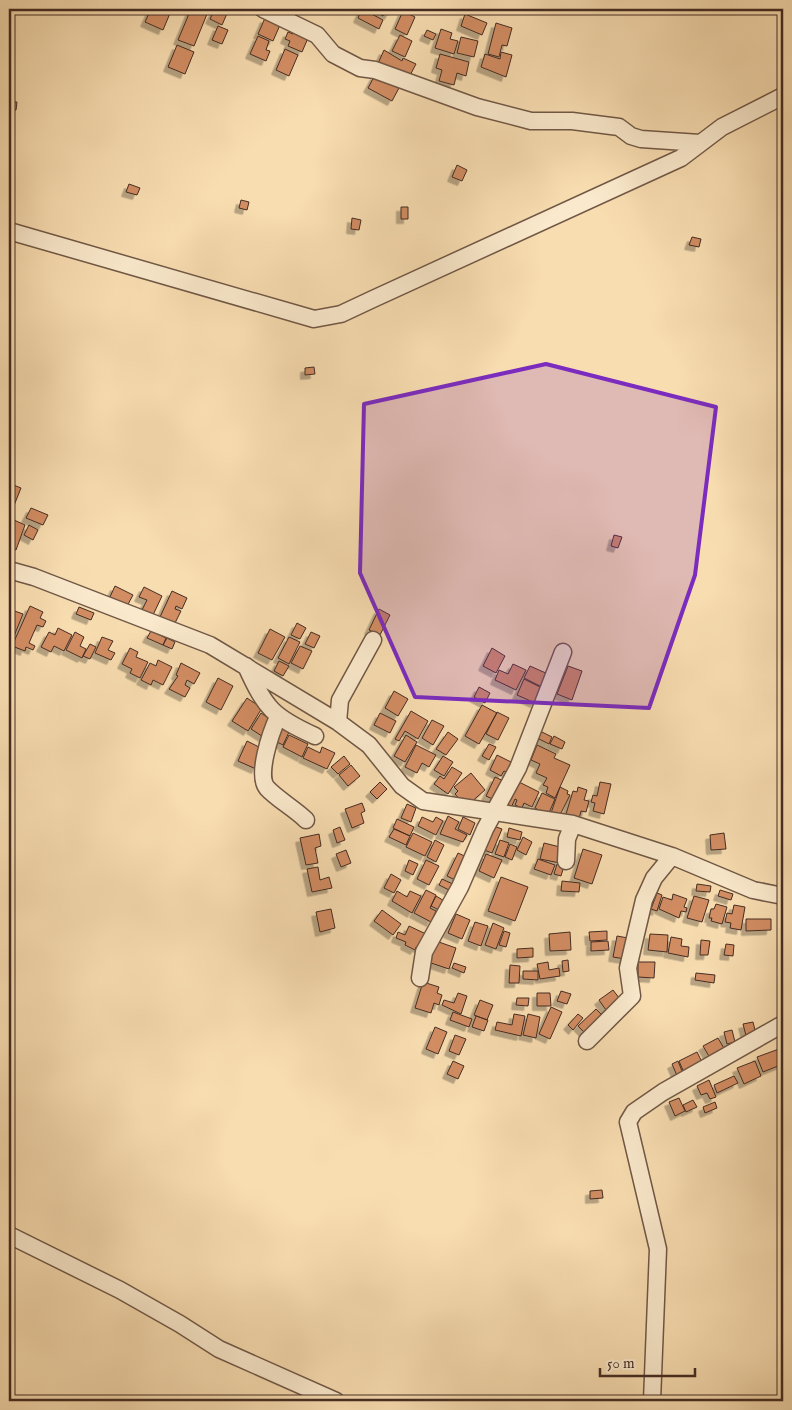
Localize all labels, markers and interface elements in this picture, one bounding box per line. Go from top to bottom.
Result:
scale bar [600,1345,694,1377]
text: 50 m [607,1354,635,1373]

